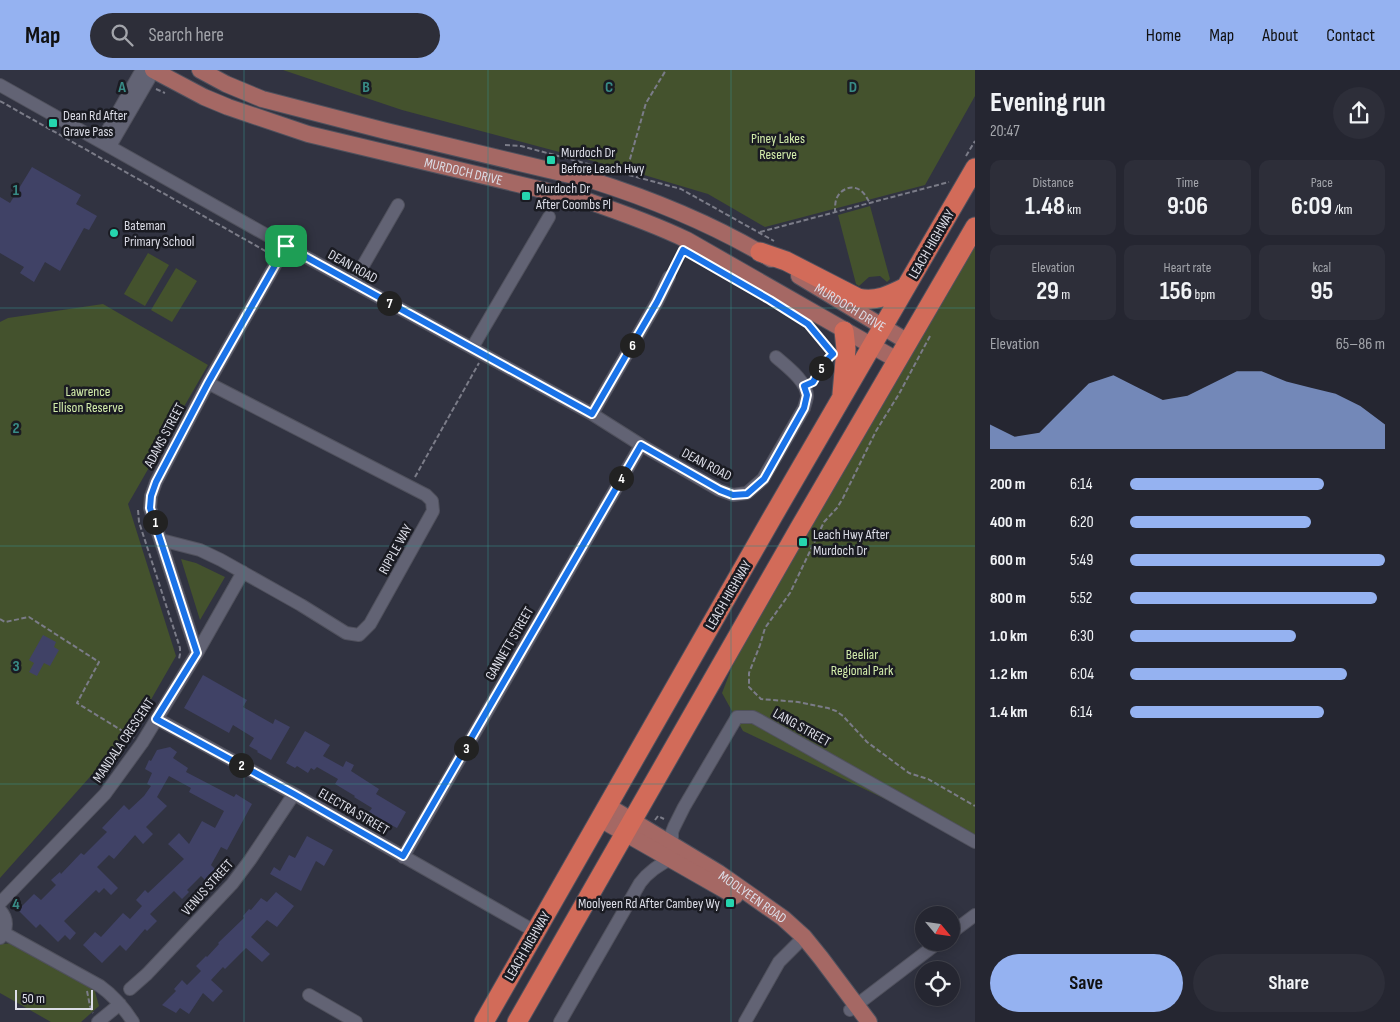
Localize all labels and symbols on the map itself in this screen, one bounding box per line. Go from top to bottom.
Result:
text: A [117,78,126,97]
text: B [362,78,370,97]
text: C [605,78,613,97]
text: D [849,78,857,97]
place label: Dean Rd After Grave Pass [63,107,127,140]
marker: Dean Rd After Grave Pass [47,117,59,129]
park label: Piney Lakes Reserve [751,130,805,163]
place label: Murdoch Dr Before Leach Hwy [561,144,645,177]
street label: MURDOCH DRIVE [423,154,504,189]
marker: Murdoch Dr Before Leach Hwy [545,154,557,166]
place label: Murdoch Dr After Coombs Pl [535,180,611,213]
text: 1 [13,181,20,200]
marker: Murdoch Dr After Coombs Pl [520,190,532,202]
street label: LEACH HIGHWAY [905,207,958,282]
place label: Bateman Primary School [124,217,194,250]
pin [265,225,307,267]
marker: Bateman Primary School [108,227,120,239]
street label: DEAN ROAD [325,246,381,287]
street label: MURDOCH DRIVE [811,280,889,336]
pin: 7 [376,290,402,316]
pin: 6 [620,332,644,358]
pin: 5 [808,356,834,380]
park label: Lawrence Ellison Reserve [53,383,123,416]
street label: ADAMS STREET [140,400,189,471]
text: 2 [12,419,20,438]
street label: DEAN ROAD [679,444,735,485]
pin: 4 [608,466,634,490]
pin: 1 [142,510,168,534]
street label: RIPPLE WAY [375,521,416,577]
place label: Leach Hwy After Murdoch Dr [813,526,889,559]
marker: Leach Hwy After Murdoch Dr [797,536,809,548]
street label: LEACH HIGHWAY [702,558,755,633]
street label: GANNETT STREET [482,603,537,683]
park label: Beeliar Regional Park [831,646,894,679]
text: 3 [12,657,20,676]
street label: MANDALA CRESCENT [89,695,158,786]
street label: LANG STREET [770,705,834,750]
pin: 3 [454,736,478,760]
pin: 2 [228,752,254,778]
street label: ELECTRA STREET [315,784,392,839]
street label: VENUS STREET [178,856,237,919]
street label: MOOLYEEN ROAD [715,867,790,927]
text: 4 [12,895,20,914]
place label: Moolyeen Rd After Cambey Wy [578,895,721,912]
marker: Moolyeen Rd After Cambey Wy [724,897,736,909]
north arrow [915,906,960,951]
street label: LEACH HIGHWAY [501,909,554,984]
scale bar [15,987,92,1010]

